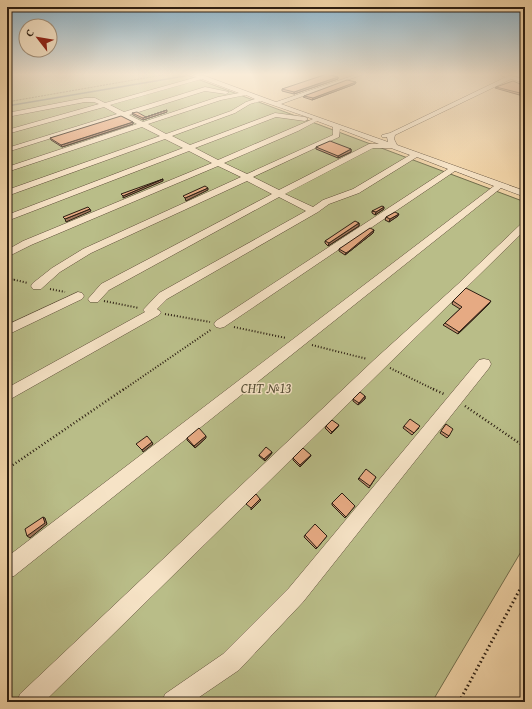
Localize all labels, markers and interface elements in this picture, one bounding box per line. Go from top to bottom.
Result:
north arrow [18,18,58,58]
text: С [21,26,38,40]
park label: СНТ №13 [241,378,291,398]

